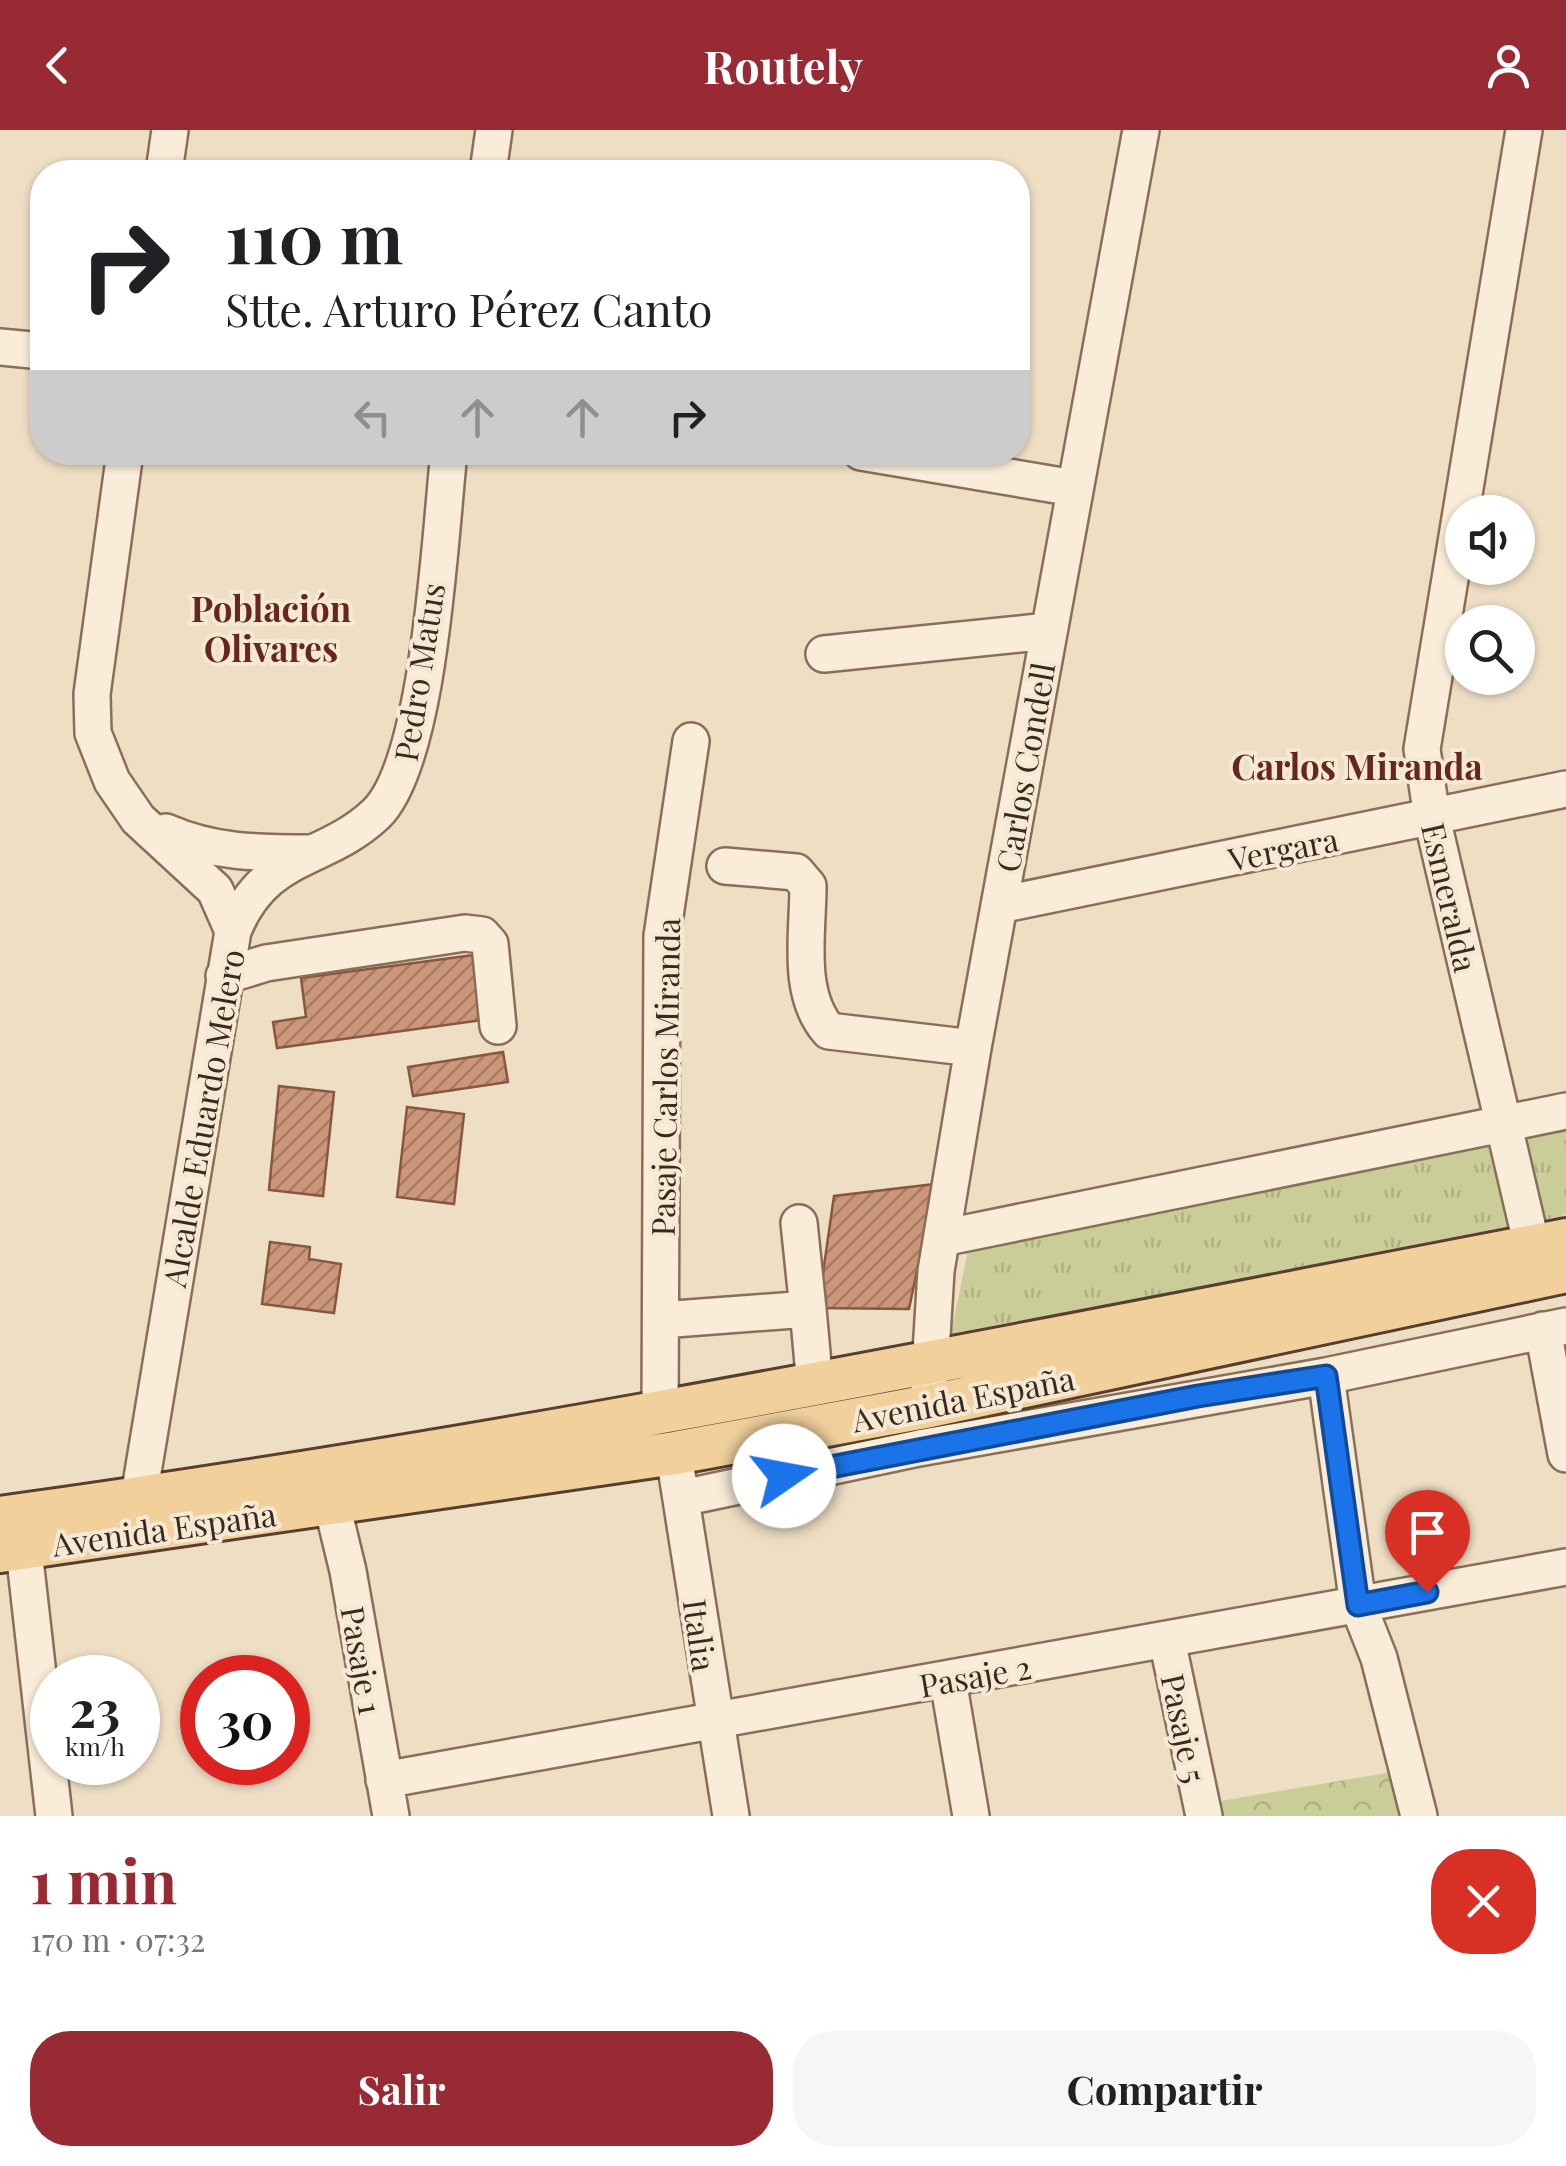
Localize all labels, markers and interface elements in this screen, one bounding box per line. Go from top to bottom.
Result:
text: Routely [703,35,863,95]
icon: back [30,38,85,93]
icon: person [1481,38,1536,93]
text: 110 m [225,188,403,282]
icon: right [60,200,190,330]
text: Stte. Arturo Pérez Canto [225,278,713,338]
icon: left [345,390,400,445]
icon: ahead [450,390,505,445]
icon: ahead [555,390,610,445]
icon: right [660,390,715,445]
map controls [1445,495,1535,695]
button: sound [1445,495,1535,585]
street label: Pedro Matus [383,580,453,764]
district label: Población Olivares [191,584,352,671]
button: search [1445,605,1535,695]
street label: Carlos Condell [984,659,1064,875]
district label: Carlos Miranda [1231,742,1483,789]
street label: Vergara [1223,816,1342,880]
street label: Esmeralda [1413,818,1489,976]
street label: Pasaje Carlos Miranda [640,917,688,1237]
street label: Alcalde Eduardo Melero [151,946,253,1291]
street label: Avenida España [847,1355,1078,1441]
position arrow [732,1424,836,1528]
pin [1385,1490,1470,1593]
street label: Avenida España [48,1491,279,1565]
icon: arrive [1400,1505,1455,1560]
street label: Italia [675,1596,727,1674]
street label: Pasaje 1 [332,1602,394,1718]
street label: Pasaje 2 [916,1644,1034,1706]
speed limit sign: 30 [180,1655,310,1785]
street label: Pasaje 5 [1152,1669,1218,1787]
text: 23 [70,1674,120,1741]
text: km/h [65,1729,125,1762]
text: 1 min [30,1839,177,1919]
button: close [1431,1849,1536,1954]
text: 170 m · 07:32 [30,1917,205,1960]
button: Salir [30,2031,773,2146]
button: Compartir [793,2031,1536,2146]

